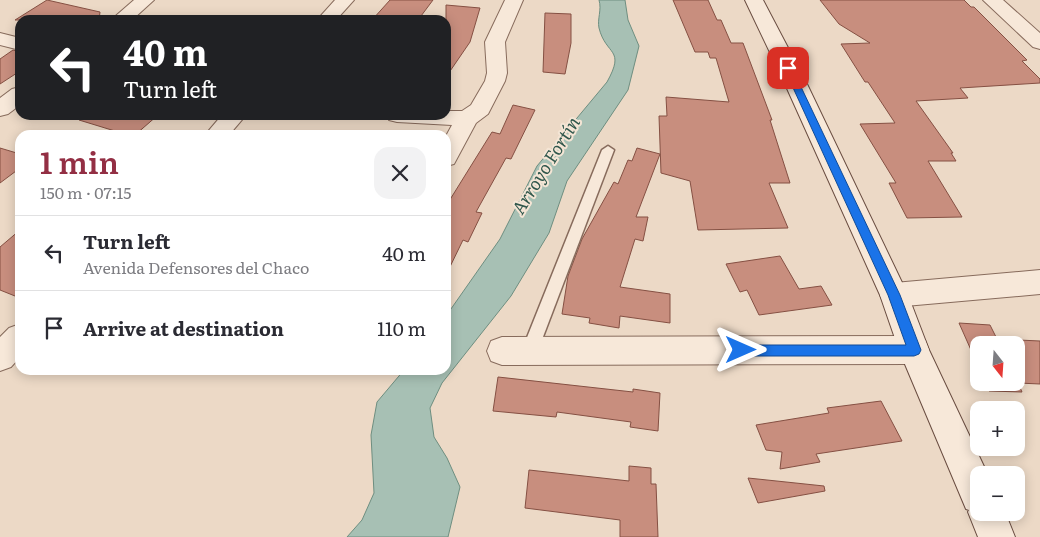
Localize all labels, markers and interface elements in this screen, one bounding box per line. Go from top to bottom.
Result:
text: 40 m [123,25,208,77]
icon: left [40,35,105,100]
pin [767,47,809,89]
icon: arrive [774,54,802,82]
text: Turn left [123,72,217,105]
water label: Arroyo Fortín [504,110,586,219]
text: 1 min [40,139,119,183]
button: close [374,147,426,199]
text: 150 m · 07:15 [40,180,131,204]
text: Turn left [83,227,170,255]
icon: left [40,239,68,267]
text: 40 m [382,239,426,267]
text: Avenida Defensores del Chaco [83,255,309,279]
icon: arrive [40,314,68,342]
text: Arrive at destination [83,314,284,342]
text: 110 m [377,314,426,342]
position arrow [714,323,766,375]
north arrow [970,336,1025,391]
map controls [970,336,1025,521]
button: + [970,401,1025,456]
button: − [970,466,1025,521]

